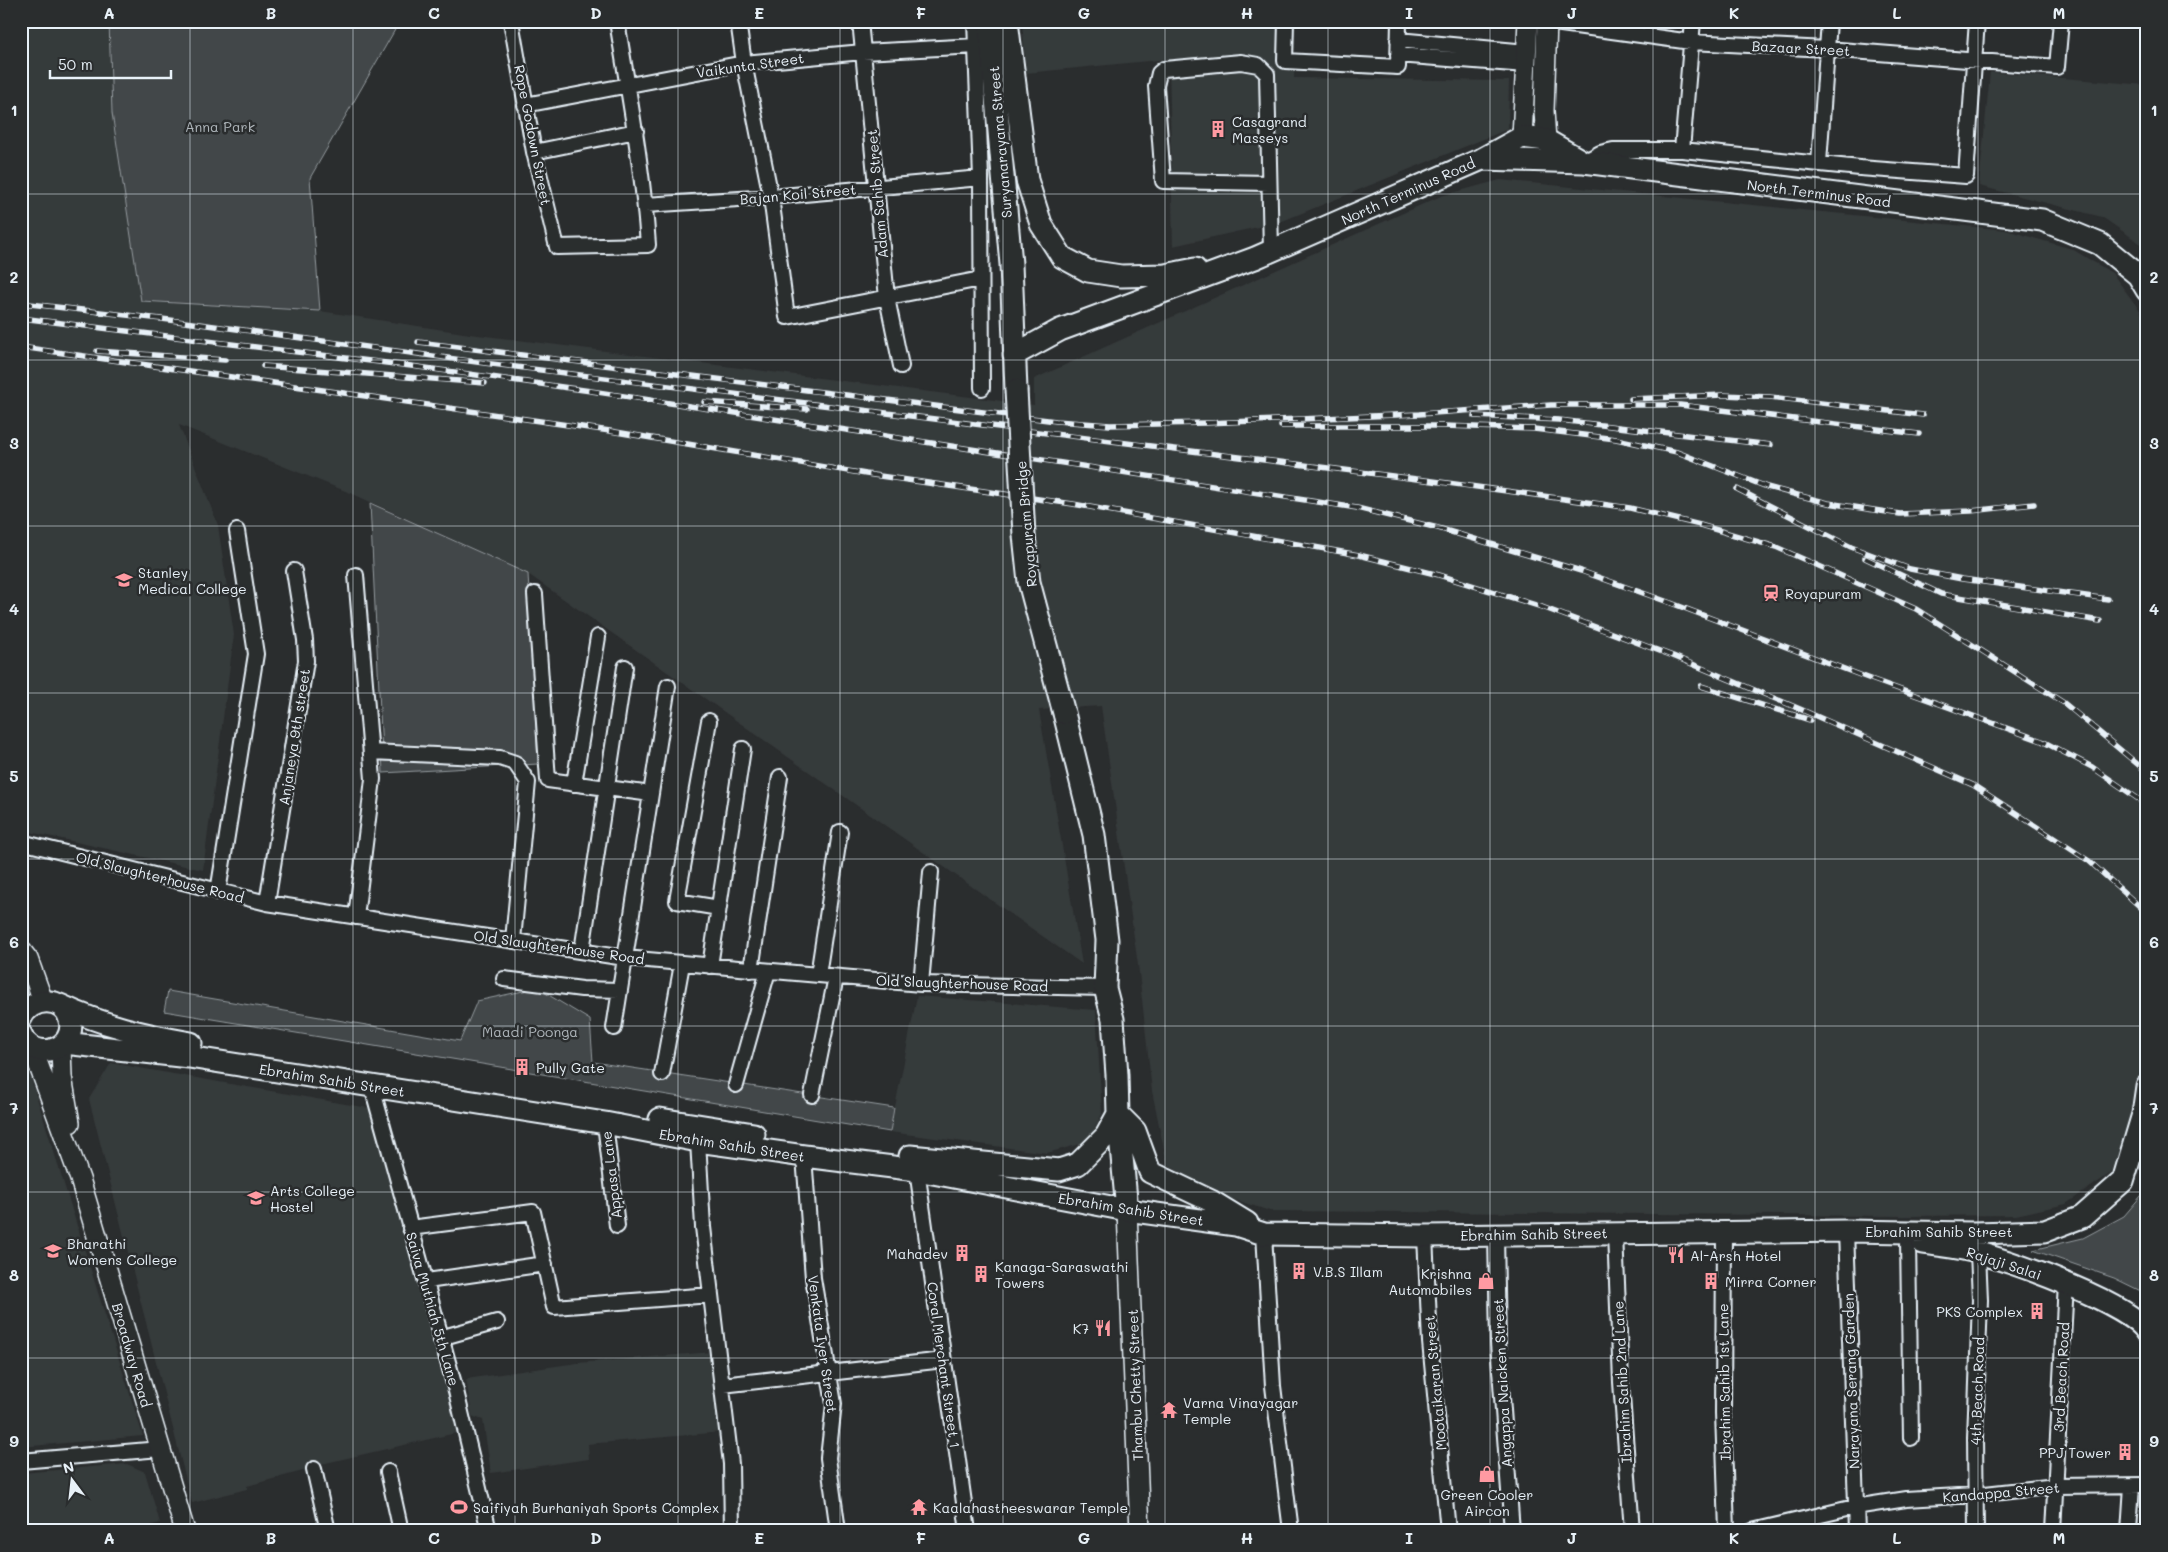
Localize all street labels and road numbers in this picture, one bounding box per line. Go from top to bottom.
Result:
street label: Bazaar Street [1751,36,1851,60]
street label: Vaikunta Street [695,48,805,82]
street label: Rope Godown Street [510,63,556,207]
street label: Suryanarayana Street [984,65,1016,219]
street label: Adam Sahib Street [862,129,892,259]
street label: North Terminus Road [1338,153,1478,229]
street label: North Terminus Road [1746,175,1892,211]
street label: Bajan Koil Street [739,179,857,209]
street label: Royapuram Bridge [1011,460,1041,588]
street label: Anjaneya 9th street [274,667,314,807]
street label: Old Slaughterhouse Road [74,847,246,907]
street label: Old Slaughterhouse Road [472,926,646,968]
street label: Old Slaughterhouse Road [876,970,1049,996]
street label: Ebrahim Sahib Street [258,1059,406,1101]
street label: Ebrahim Sahib Street [658,1124,806,1166]
street label: Appasa Lane [596,1130,626,1220]
street label: Ebrahim Sahib Street [1057,1188,1205,1230]
street label: Ebrahim Sahib Street [1865,1222,2013,1241]
street label: Ebrahim Sahib Street [1460,1223,1608,1245]
street label: Saiva Muthiah 5th Lane [402,1230,464,1388]
street label: Rajaji Salai [1964,1242,2044,1284]
street label: Venkata Iyer Street [804,1274,842,1414]
street label: Coral Merchant Street 1 [923,1281,965,1449]
street label: Narayana Serang Garden [1838,1293,1864,1469]
street label: Angappa Naicken Street [1488,1298,1516,1468]
street label: Broadway Road [108,1301,156,1410]
street label: Ibrahim Sahib 2nd Lane [1608,1301,1636,1463]
street label: Ibrahim Sahib 1st Lane [1713,1303,1735,1461]
street label: Thambu Chetty Street [1123,1309,1147,1461]
street label: Mootaikaran Street [1420,1315,1450,1451]
street label: 3rd Beach Road [2049,1321,2073,1432]
street label: 4th Beach Road [1966,1336,1988,1445]
street label: Kandappa Street [1942,1477,2060,1507]

